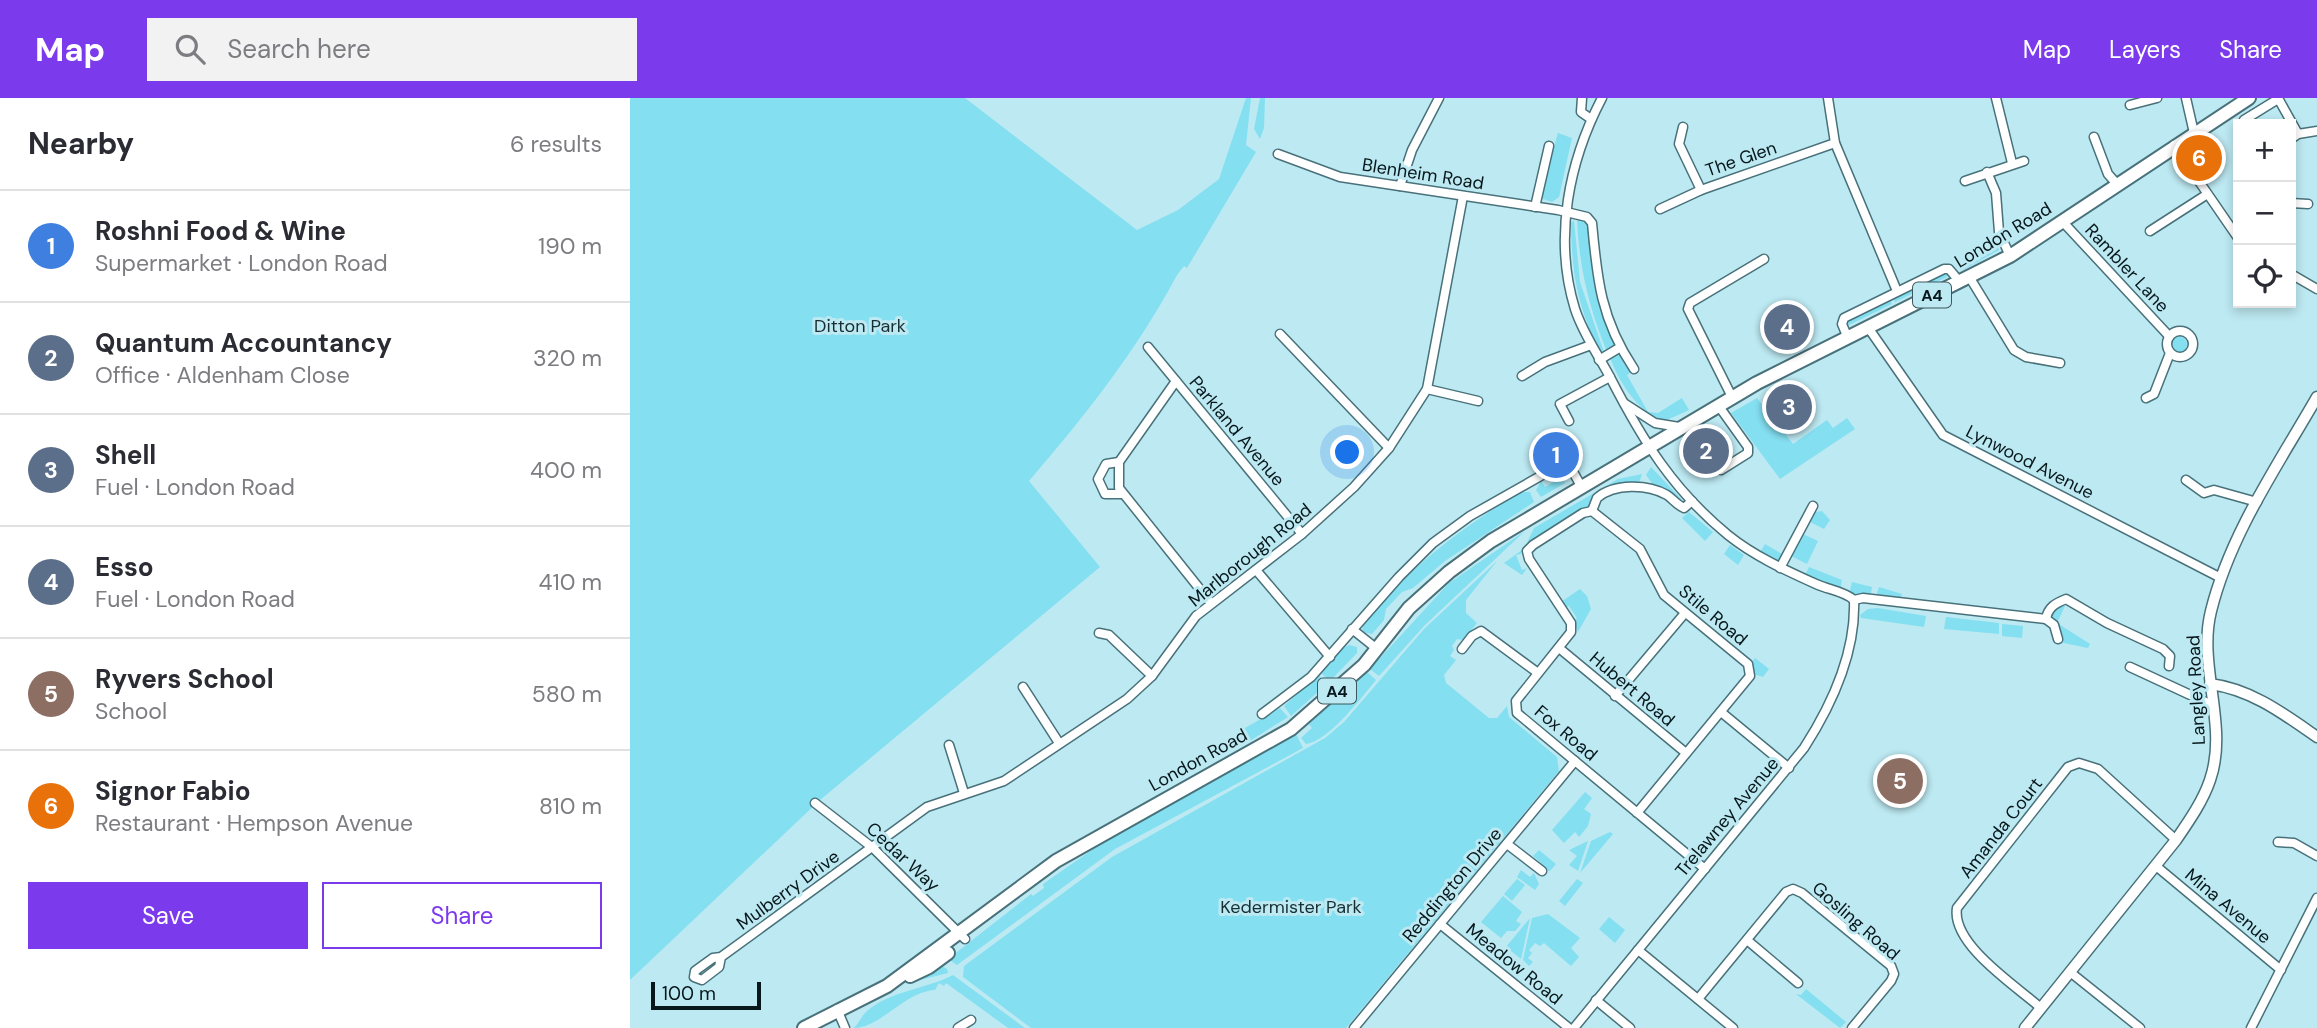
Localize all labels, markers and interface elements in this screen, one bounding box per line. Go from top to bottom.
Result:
search box [147,18,637,81]
text: Map [35,28,105,71]
icon: search [171,30,209,68]
text: Search here [227,32,371,66]
text: Map [2023,34,2071,65]
text: Layers [2109,34,2181,65]
text: Share [2219,34,2282,65]
map controls [2233,119,2296,308]
button: + [2233,119,2296,182]
text: Nearby [28,124,134,163]
text: 6 results [510,129,602,159]
pin: 6 [2176,132,2222,184]
street label: The Glen [1702,136,1780,182]
street label: Blenheim Road [1360,153,1486,195]
button: − [2233,182,2296,245]
street label: London Road [1950,197,2056,273]
text: Roshni Food & Wine [95,214,346,248]
street label: Rambler Lane [2080,218,2174,318]
text: 1 [47,231,55,261]
text: 190 m [538,231,602,261]
button: locate [2233,245,2296,308]
text: Supermarket · London Road [95,248,388,278]
road number: A4 [1913,282,1951,308]
pin: 4 [1764,301,1810,353]
park label: Ditton Park [814,314,906,338]
text: Quantum Accountancy [95,326,392,360]
text: 2 [44,343,58,373]
text: 320 m [533,343,602,373]
text: Office · Aldenham Close [95,360,350,390]
street label: Parkland Avenue [1184,371,1290,491]
pin: 3 [1766,381,1812,433]
street label: Lynwood Avenue [1962,419,2098,505]
pin: 2 [1683,425,1729,477]
pin: 1 [1533,429,1579,481]
your location [1330,435,1364,469]
text: Shell [95,438,156,472]
text: 3 [44,455,58,485]
text: 400 m [530,455,602,485]
text: Fuel · London Road [95,472,295,502]
street label: Marlborough Road [1183,498,1317,612]
text: Esso [95,550,154,584]
text: 4 [44,567,58,597]
text: 410 m [539,567,602,597]
street label: Stile Road [1674,579,1752,651]
text: Fuel · London Road [95,584,295,614]
street label: Langley Road [2181,634,2211,746]
street label: Hubert Road [1584,646,1680,732]
text: Ryvers School [95,662,274,696]
road number: A4 [1318,678,1356,704]
text: 5 [44,679,58,709]
text: 580 m [532,679,602,709]
text: School [95,696,167,726]
street label: Fox Road [1529,700,1603,766]
street label: London Road [1144,723,1252,797]
street label: Trelawney Avenue [1670,752,1784,882]
pin: 5 [1877,755,1923,807]
street label: Amanda Court [1954,773,2048,883]
text: Signor Fabio [95,774,251,808]
text: 6 [44,791,58,821]
text: 810 m [539,791,602,821]
text: Restaurant · Hempson Avenue [95,808,413,838]
street label: Cedar Way [861,817,945,897]
street label: Reddington Drive [1397,823,1507,947]
street label: Mulberry Drive [732,845,844,935]
street label: Mina Avenue [2180,863,2276,949]
street label: Gosling Road [1807,876,1905,966]
button: Save [28,882,308,949]
button: Share [322,882,602,949]
park label: Kedermister Park [1220,895,1362,919]
street label: Meadow Road [1461,918,1567,1010]
scale bar [651,979,761,1011]
text: 100 m [662,981,716,1006]

